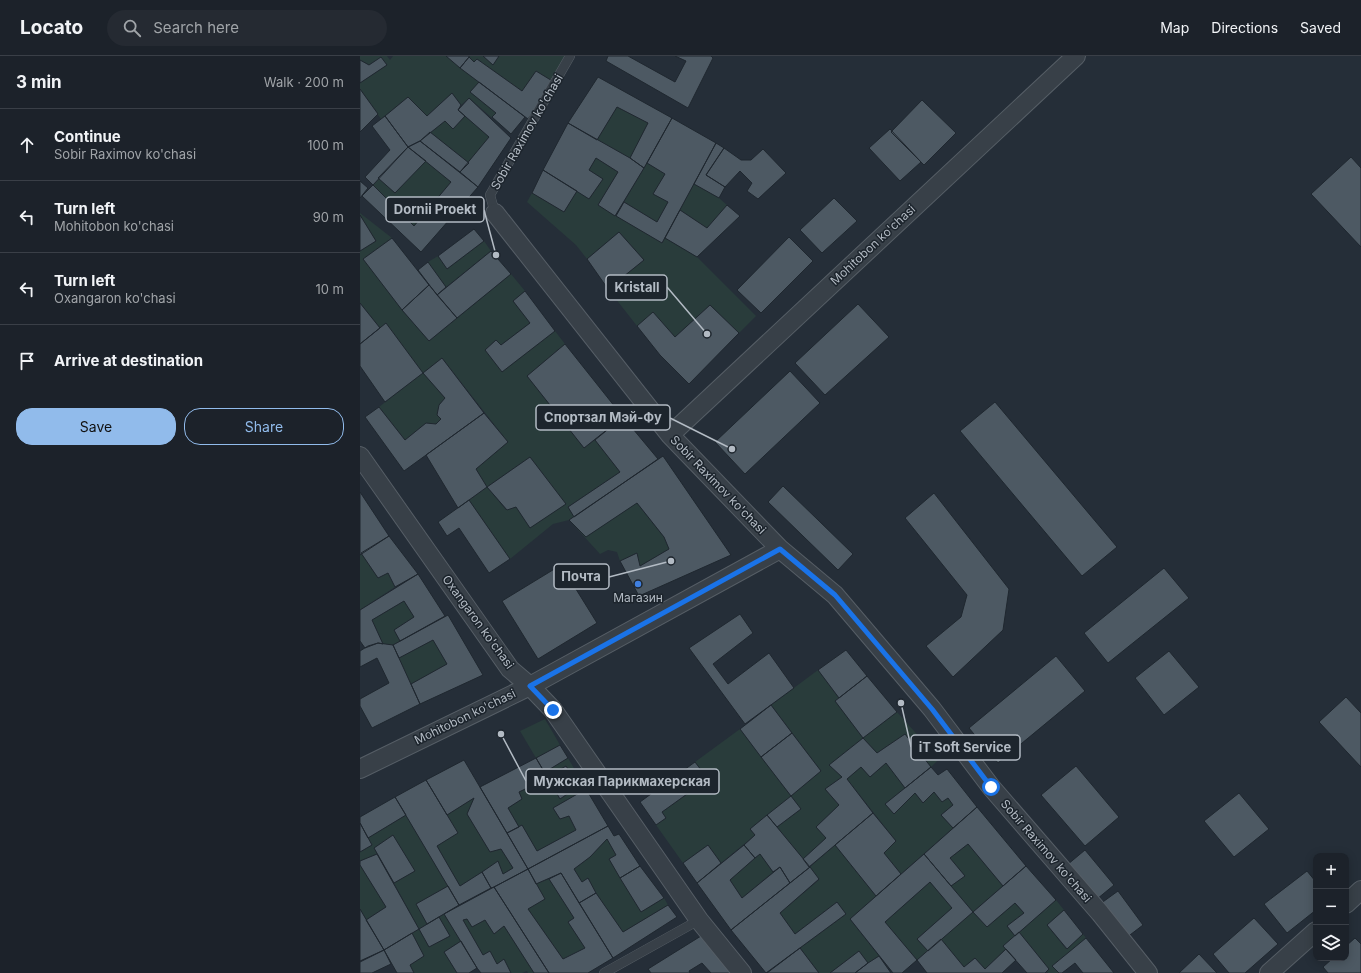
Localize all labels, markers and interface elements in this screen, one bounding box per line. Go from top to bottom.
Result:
search box [107,10,387,46]
text: Locato [20,16,83,39]
icon: search [121,17,143,39]
text: Search here [153,18,239,37]
text: Map [1160,19,1189,36]
text: Directions [1211,19,1278,36]
text: Saved [1300,19,1341,36]
street label: Sobir Raximov ko'chasi [487,71,566,192]
text: 3 min [16,72,62,92]
text: Walk · 200 m [264,74,344,90]
text: Continue [54,127,121,146]
icon: ahead [16,134,38,156]
text: 100 m [307,137,344,153]
text: Sobir Raximov ko'chasi [54,146,196,162]
callout: Dornii Proekt [386,197,484,222]
text: Turn left [54,199,115,218]
text: Dornii Proekt [394,201,476,217]
street label: Mohitobon ko'chasi [827,201,918,288]
icon: left [16,206,38,228]
text: 90 m [313,209,344,225]
text: Mohitobon ko'chasi [54,218,174,234]
text: Turn left [54,271,115,290]
callout: Kristall [606,275,667,300]
icon: left [16,278,38,300]
text: Kristall [615,279,659,295]
text: 10 m [315,281,344,297]
text: Oxangaron ko'chasi [54,290,176,306]
icon: arrive [16,350,38,372]
text: Arrive at destination [54,351,203,370]
callout: Спортзал Мэй-Фу [536,405,670,430]
button: Save [16,408,176,445]
button: Share [184,408,344,445]
text: Спортзал Мэй-Фу [544,409,662,425]
street label: Sobir Raximov ko'chasi [667,432,769,537]
callout: Почта [554,564,609,589]
text: Почта [561,568,601,584]
street label: Oxangaron ko'chasi [439,572,518,672]
marker: Магазин [633,579,643,589]
place label: Магазин [613,590,663,605]
street label: Mohitobon ko'chasi [412,685,518,748]
route end [544,701,562,719]
callout: iT Soft Service [911,735,1020,760]
text: iT Soft Service [919,739,1012,755]
callout: Мужская Парикмахерская [526,769,719,794]
text: Мужская Парикмахерская [533,773,711,789]
route start [982,778,1000,796]
street label: Sobir Raximov ko'chasi [998,796,1095,905]
map controls [1313,853,1349,961]
button: + [1313,853,1349,889]
button: − [1313,889,1349,925]
button: layers [1313,925,1349,961]

